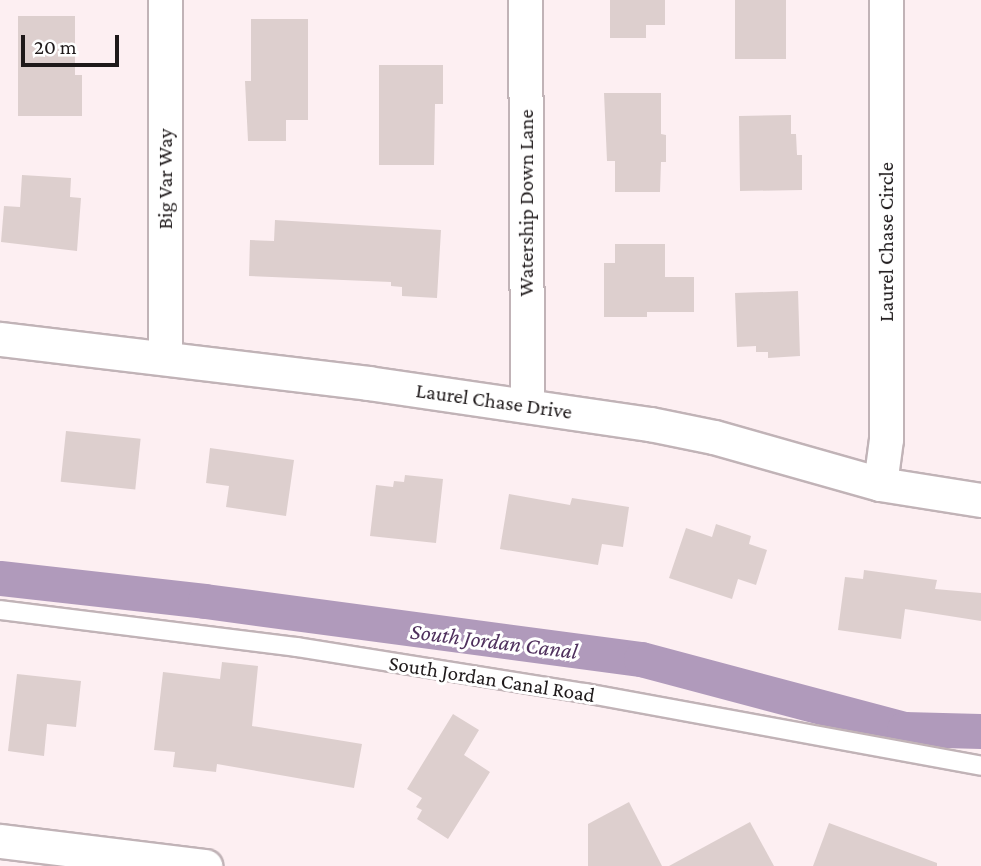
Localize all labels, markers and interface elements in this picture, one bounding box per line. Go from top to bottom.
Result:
scale bar [24,21,122,65]
text: 20 m [34,35,77,59]
street label: Watership Down Lane [513,109,539,297]
street label: Big Var Way [152,129,178,229]
street label: Laurel Chase Circle [873,162,899,322]
street label: Laurel Chase Drive [414,378,574,424]
water label: South Jordan Canal [409,617,579,665]
street label: South Jordan Canal Road [387,650,597,708]

